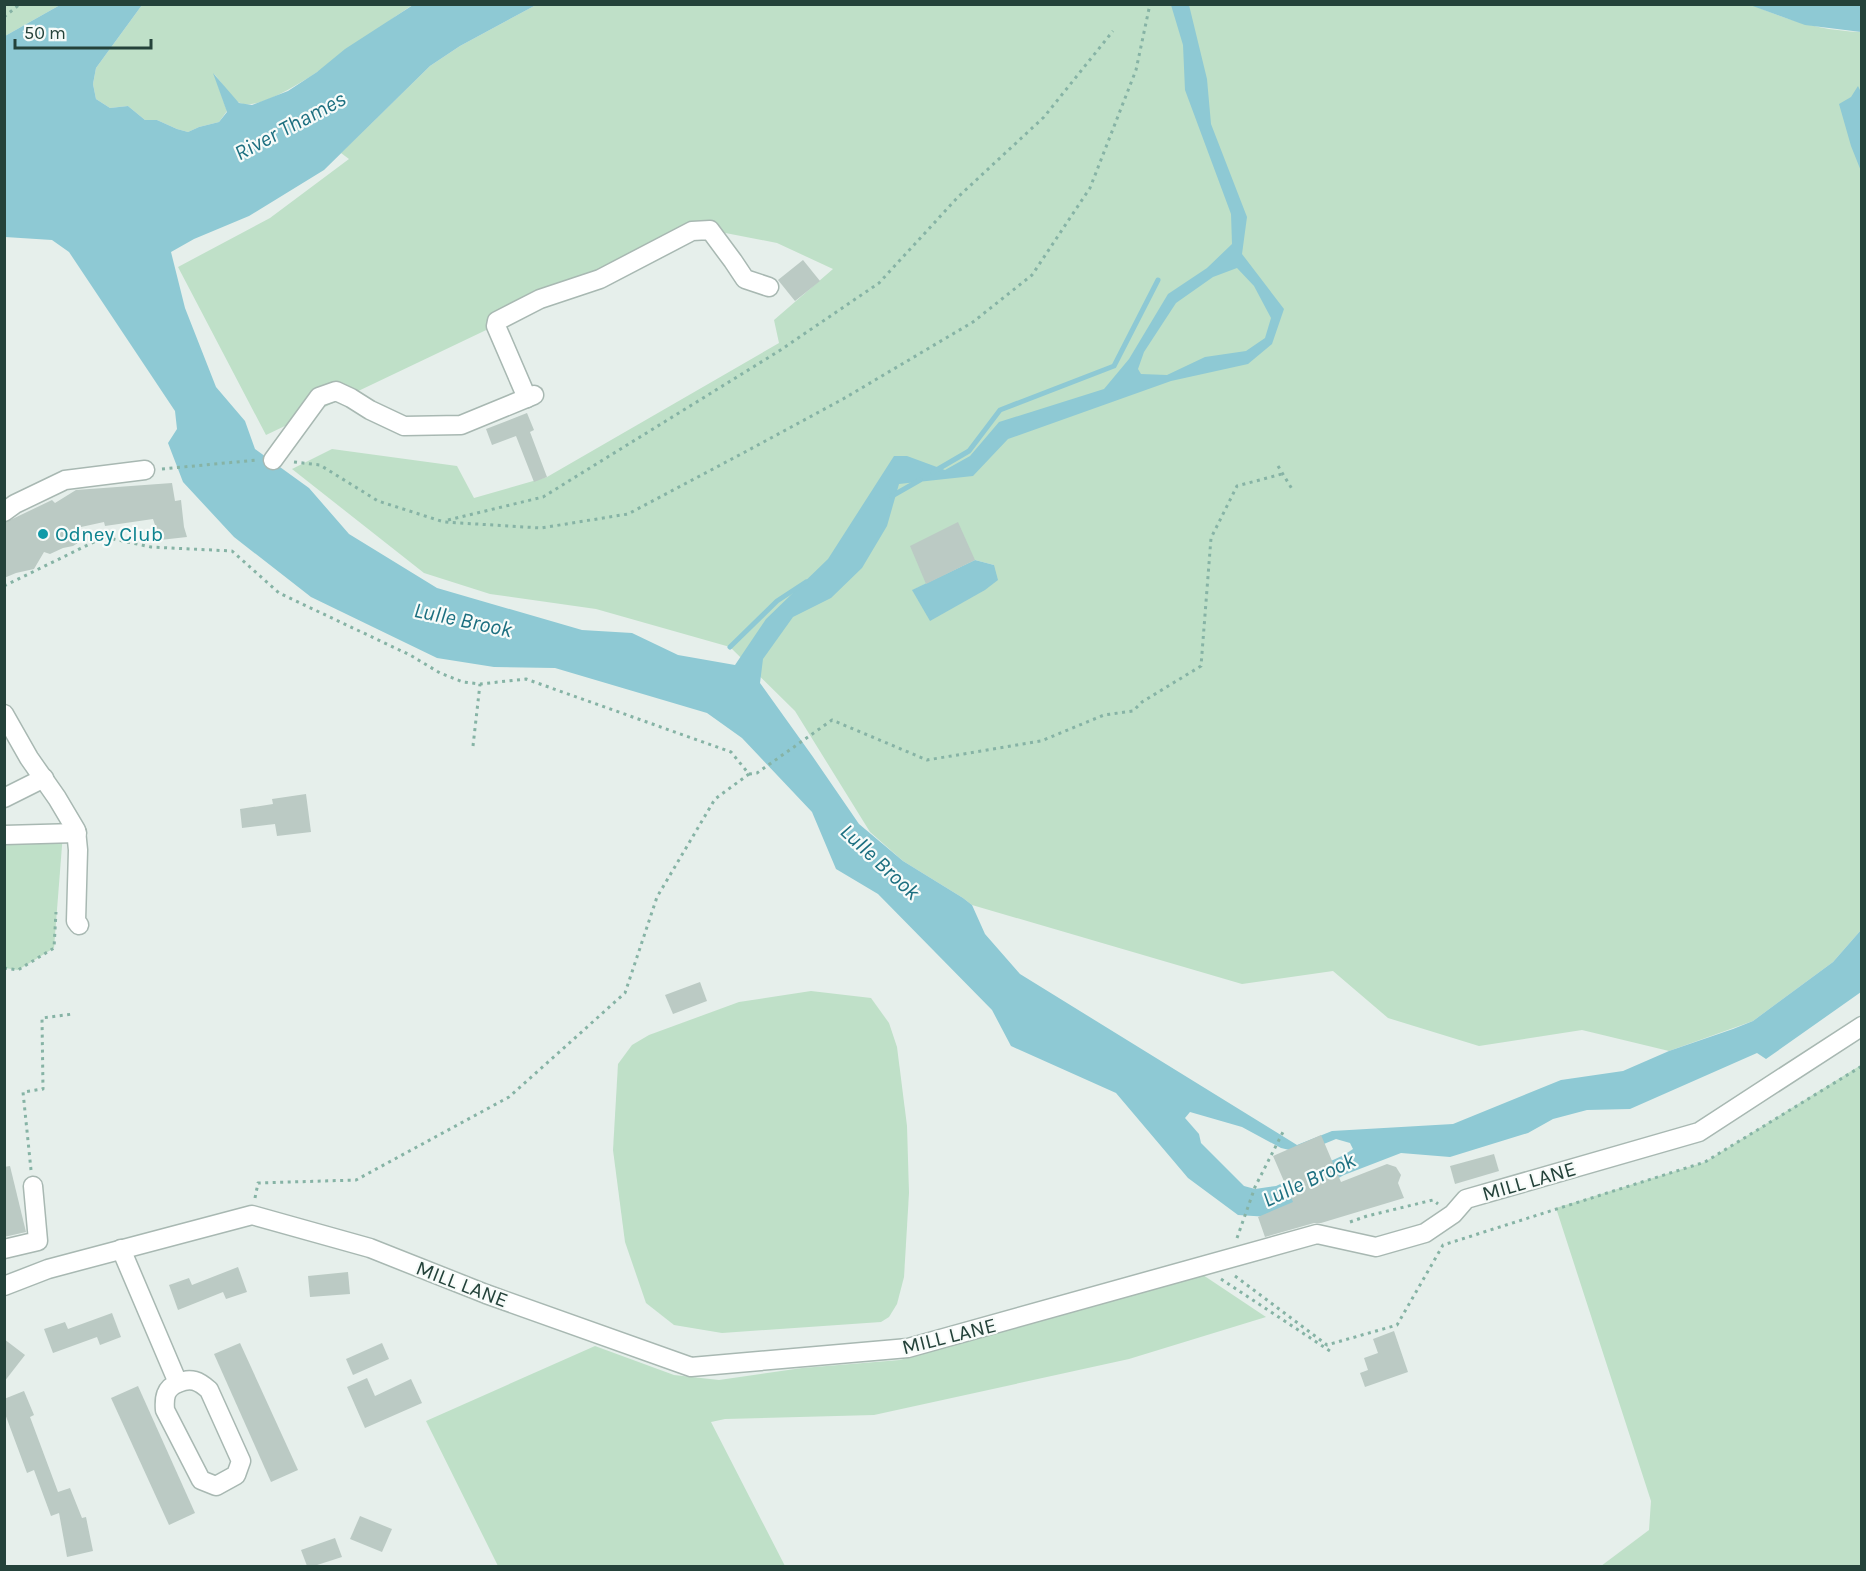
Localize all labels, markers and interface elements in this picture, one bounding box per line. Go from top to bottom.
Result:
scale bar [15,12,152,50]
text: 50 m [24,22,66,44]
water label: River Thames [230,86,350,166]
place label: Odney Club [55,522,163,546]
marker: Odney Club [36,527,50,541]
water label: Lulle Brook [411,597,515,643]
water label: Lulle Brook [835,818,926,906]
water label: Lulle Brook [1258,1147,1360,1213]
street label: MILL LANE [1479,1156,1579,1206]
street label: MILL LANE [413,1256,511,1312]
street label: MILL LANE [899,1313,999,1359]

